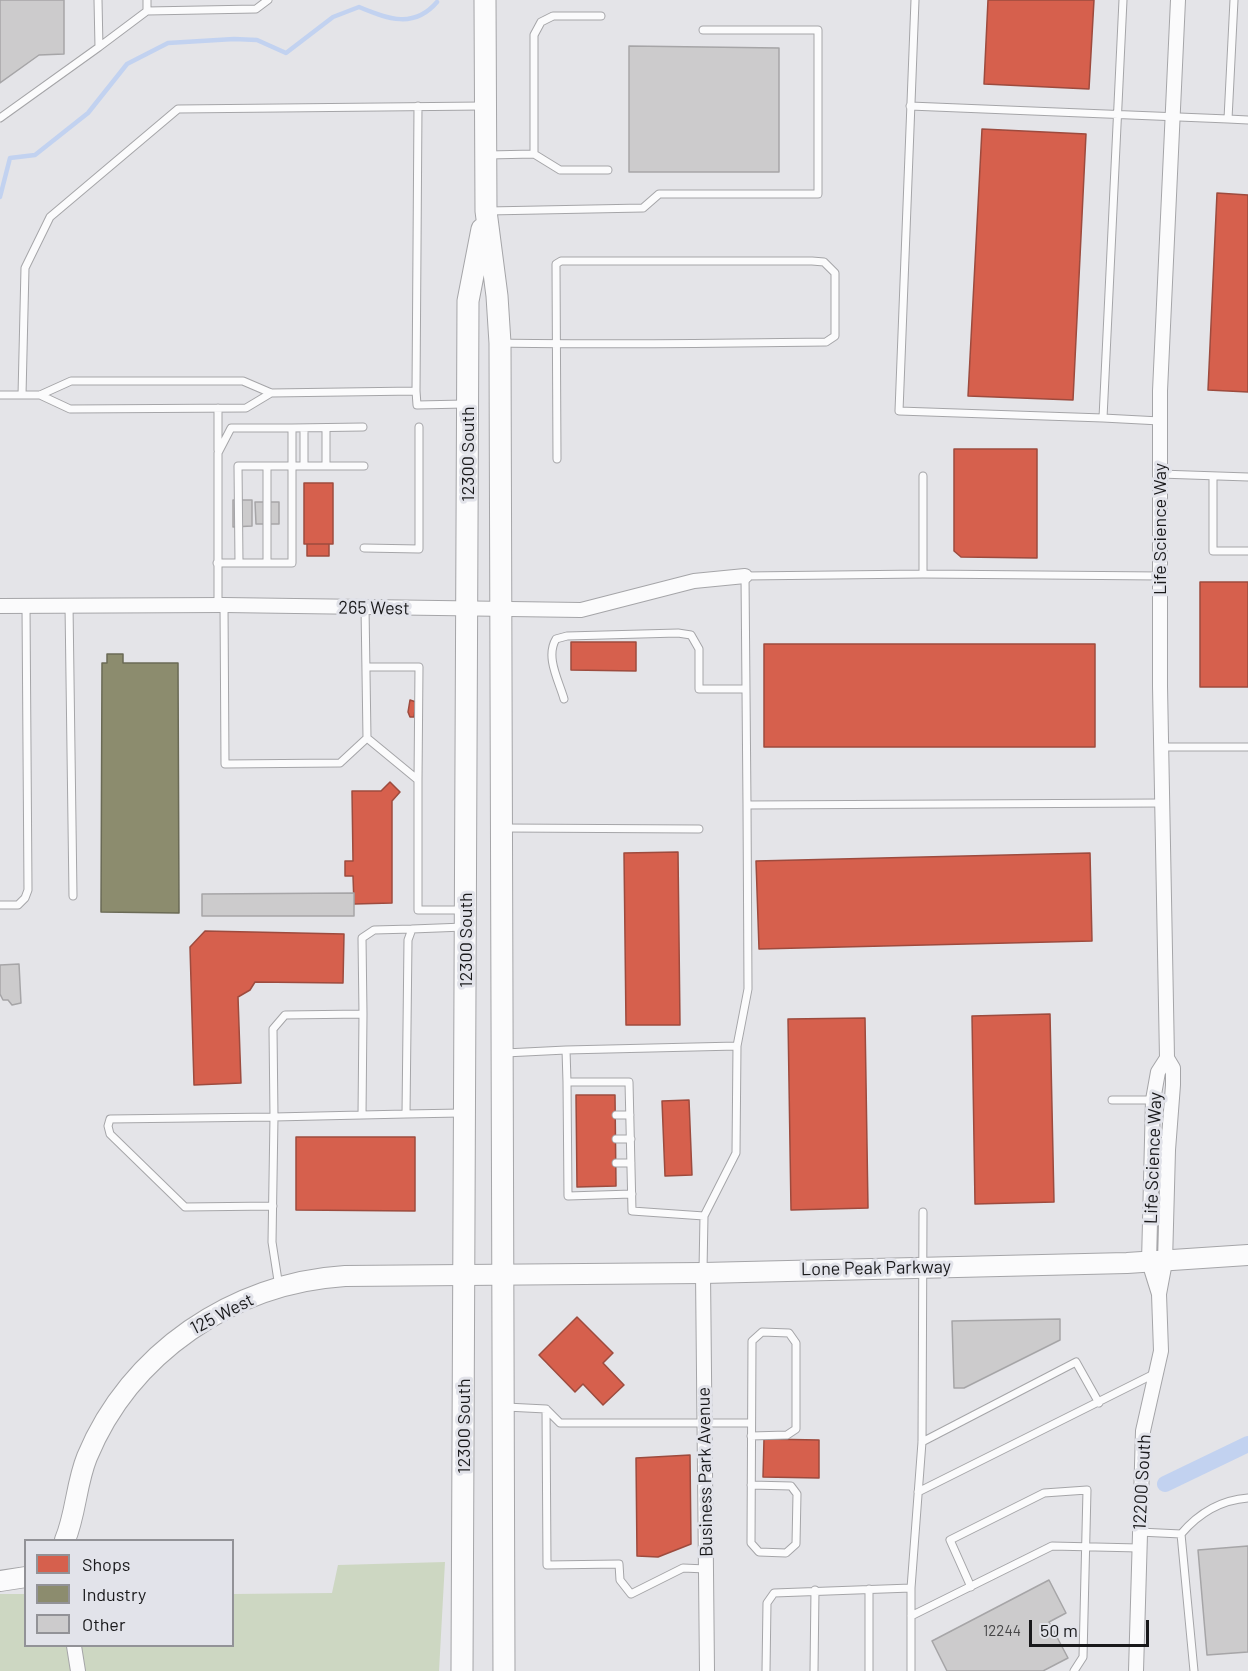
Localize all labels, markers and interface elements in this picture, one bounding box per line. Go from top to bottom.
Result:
street label: 12300 South [457,406,479,502]
street label: Life Science Way [1149,463,1171,595]
street label: 265 West [338,597,410,619]
street label: 12300 South [455,892,477,988]
street label: Life Science Way [1140,1092,1166,1224]
street label: Lone Peak Parkway [801,1256,951,1280]
street label: 125 West [187,1289,257,1339]
street label: 12300 South [453,1378,475,1474]
street label: Business Park Avenue [693,1387,717,1557]
street label: 12200 South [1129,1434,1155,1530]
legend [24,1539,234,1647]
text: Shops [82,1553,131,1575]
text: Industry [82,1583,146,1605]
scale bar [1032,1608,1152,1646]
text: Other [82,1613,125,1635]
text: 50 m [1040,1619,1078,1641]
house number: 12244 [983,1622,1021,1640]

